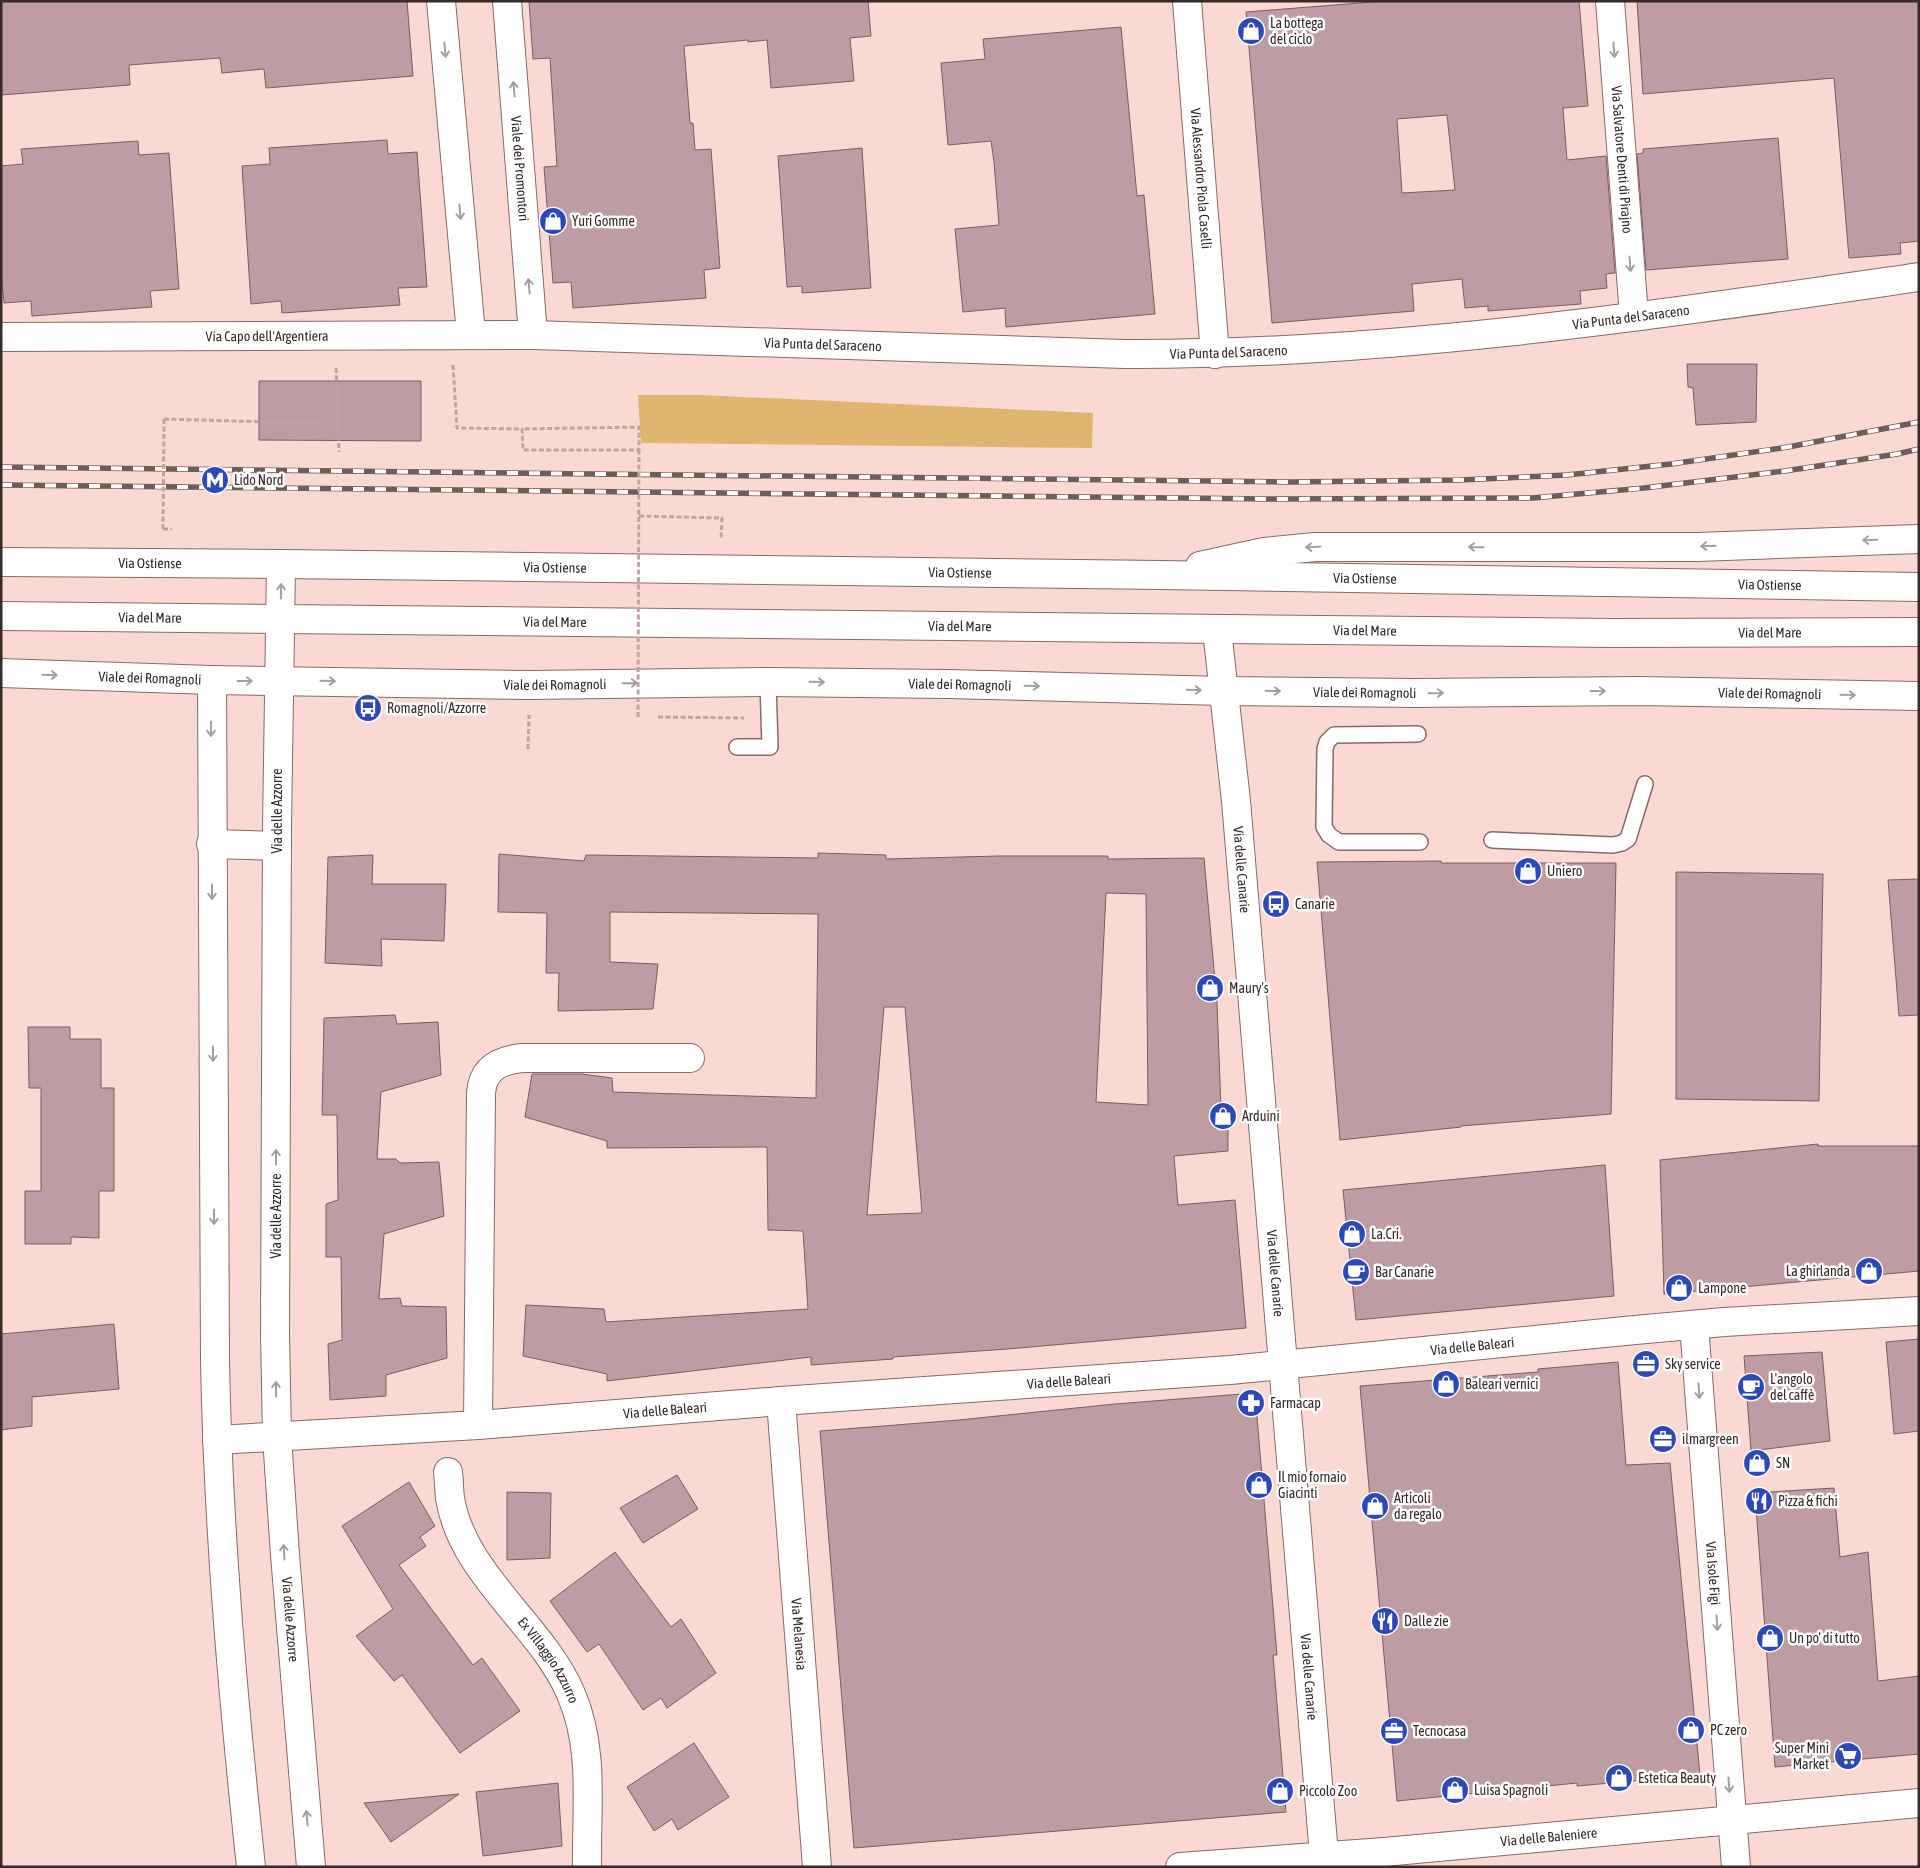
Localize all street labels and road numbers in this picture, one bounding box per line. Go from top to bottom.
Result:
street label: Via Salvatore Denti di Pirajno [1608,85,1636,234]
street label: Via Alessandro Piola Caselli [1188,107,1215,249]
street label: Viale dei Promontori [508,115,532,222]
street label: Via Punta del Saraceno [1572,302,1690,332]
street label: Via Capo dell'Argentiera [206,328,328,344]
street label: Via Punta del Saraceno [764,334,882,354]
street label: Via Punta del Saraceno [1170,342,1288,362]
street label: Via Ostiense [118,555,182,571]
street label: Via Ostiense [523,559,587,576]
street label: Via Ostiense [928,564,992,581]
street label: Via Ostiense [1333,570,1397,587]
street label: Via Ostiense [1738,576,1802,593]
street label: Via del Mare [118,609,182,626]
street label: Via del Mare [523,614,587,630]
street label: Via del Mare [928,618,992,634]
street label: Via del Mare [1333,622,1397,639]
street label: Via del Mare [1738,624,1802,641]
street label: Viale dei Romagnoli [98,668,202,688]
street label: Viale dei Romagnoli [503,676,607,693]
street label: Viale dei Romagnoli [908,676,1012,694]
street label: Viale dei Romagnoli [1313,684,1416,701]
street label: Viale dei Romagnoli [1718,684,1821,702]
street label: Via delle Azzorre [269,768,285,854]
street label: Via delle Canarie [1230,826,1253,914]
street label: Via delle Azzorre [268,1173,284,1259]
street label: Via delle Canarie [1264,1229,1287,1317]
street label: Via delle Baleari [1430,1334,1515,1358]
street label: Via delle Baleari [1026,1370,1111,1392]
street label: Via delle Baleari [622,1399,708,1421]
street label: Via Isole Figi [1703,1541,1724,1606]
street label: Via delle Azzorre [279,1576,302,1663]
street label: Via Melanesia [788,1598,810,1671]
street label: Ex Villaggio Azzurro [515,1614,582,1706]
street label: Via delle Canarie [1298,1633,1321,1721]
street label: Via delle Baleniere [1500,1825,1598,1849]

